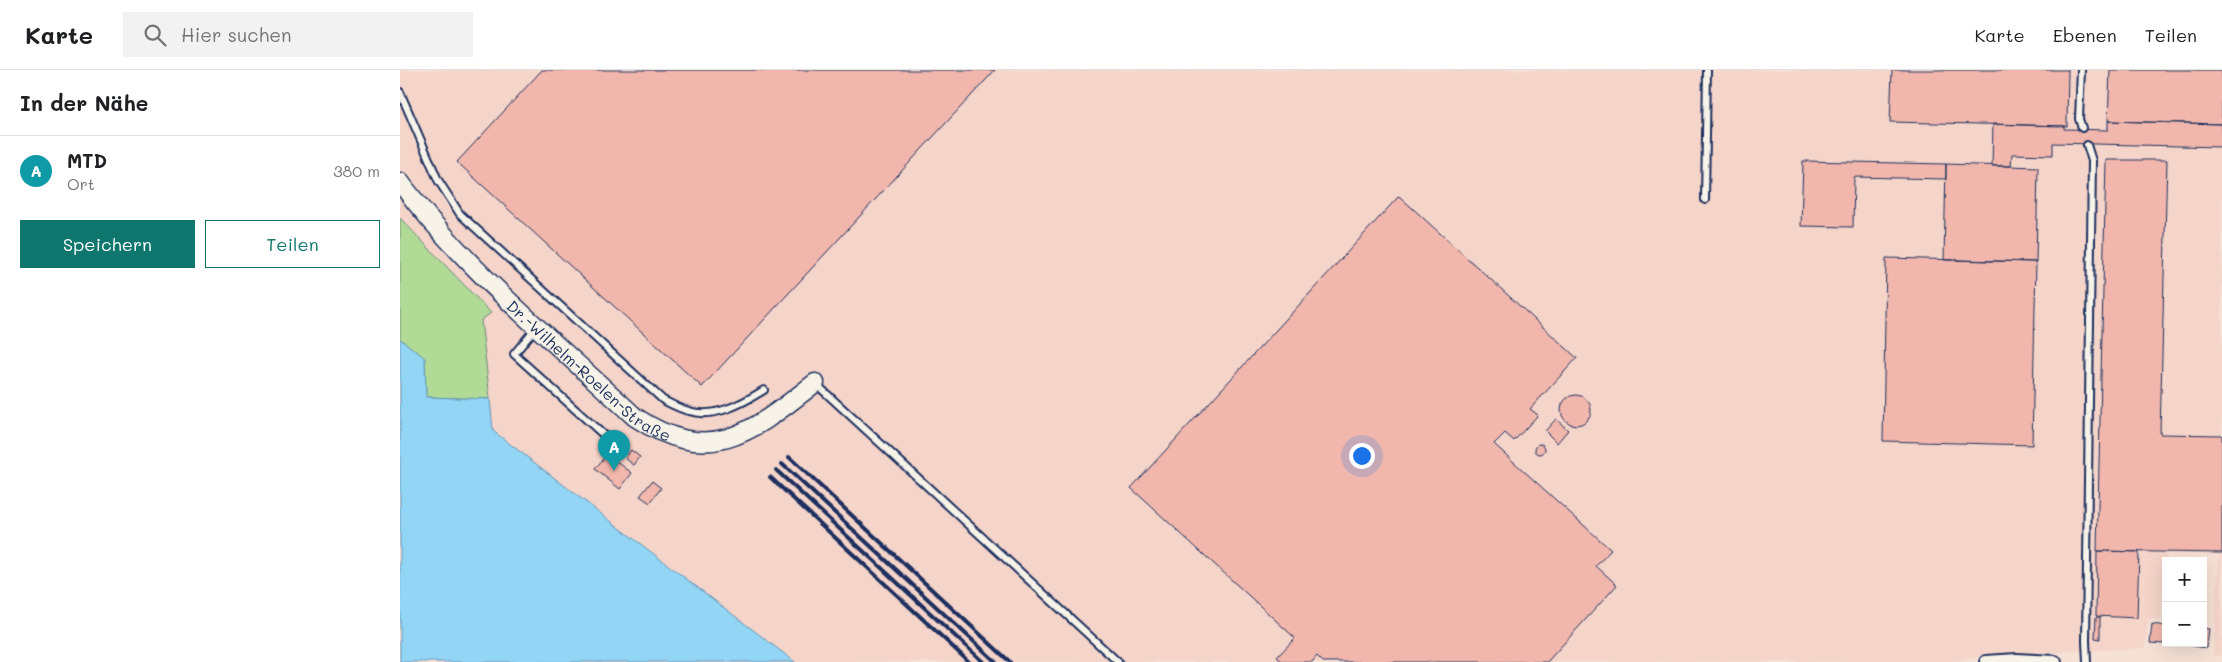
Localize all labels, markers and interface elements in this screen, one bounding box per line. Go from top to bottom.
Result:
search box [123,12,473,57]
text: Karte [25,19,93,50]
icon: search [141,21,169,49]
text: Hier suchen [181,22,292,47]
text: Karte [1974,23,2025,47]
text: Ebenen [2053,23,2117,47]
text: Teilen [2145,23,2197,47]
text: In der Nähe [20,89,148,116]
text: MTD [67,148,107,173]
text: A [30,160,42,181]
text: 380 m [333,160,380,181]
text: Ort [67,173,95,194]
button: Speichern [20,220,195,268]
button: Teilen [205,220,380,268]
street label: Dr.-Wilhelm-Roelen-Straße [503,295,674,445]
pin: A [598,430,630,471]
your location [1349,443,1375,469]
map controls [2162,557,2207,647]
button: + [2162,557,2207,602]
button: − [2162,602,2207,647]

